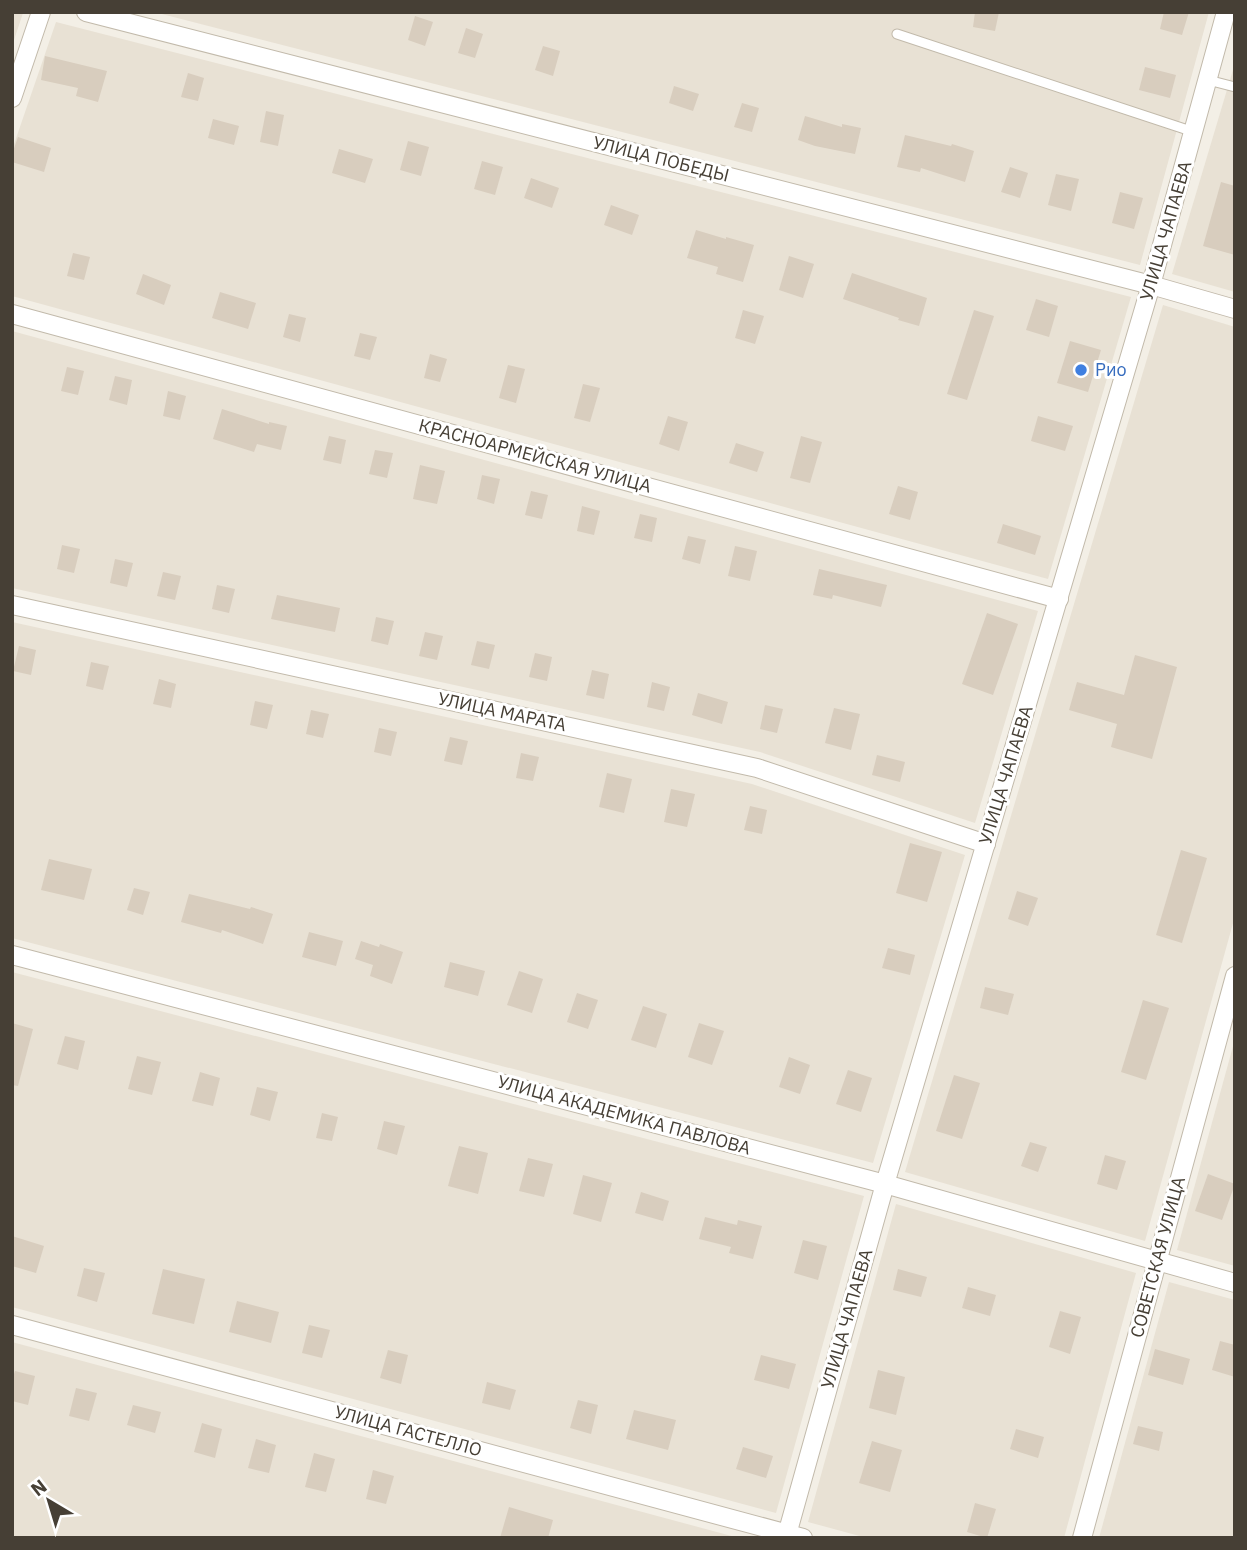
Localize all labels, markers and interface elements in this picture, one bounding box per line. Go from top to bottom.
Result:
street label: УЛИЦА ПОБЕДЫ [591,130,732,187]
street label: УЛИЦА ЧАПАЕВА [1135,158,1197,304]
place label: Рио [1095,358,1127,381]
marker: Рио [1073,362,1089,378]
street label: КРАСНОАРМЕЙСКАЯ УЛИЦА [416,413,654,498]
street label: УЛИЦА МАРАТА [436,687,569,736]
street label: УЛИЦА ЧАПАЕВА [973,702,1038,847]
street label: УЛИЦА АКАДЕМИКА ПАВЛОВА [495,1070,754,1160]
street label: СОВЕТСКАЯ УЛИЦА [1125,1173,1190,1340]
street label: УЛИЦА ЧАПАЕВА [816,1246,878,1392]
street label: УЛИЦА ГАСТЕЛЛО [332,1400,484,1461]
north arrow [14,1466,84,1536]
text: N [26,1474,51,1501]

